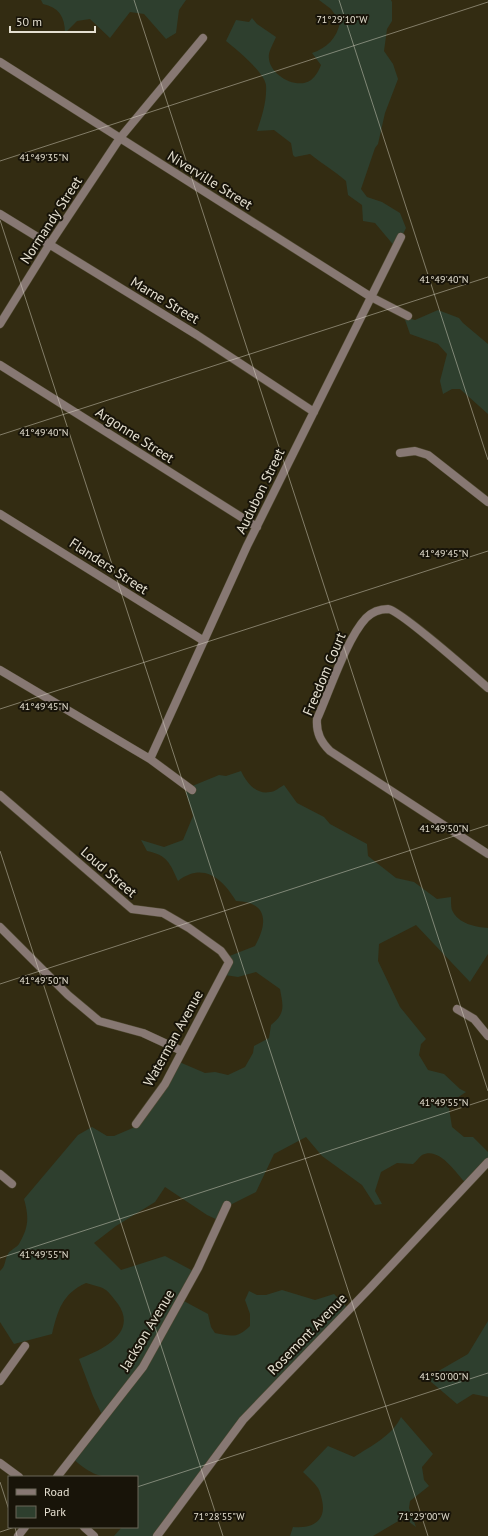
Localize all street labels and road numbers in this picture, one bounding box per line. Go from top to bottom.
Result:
street label: Niverville Street [164,147,256,213]
street label: Normandy Street [16,173,86,267]
street label: Marne Street [127,272,203,328]
street label: Argonne Street [92,403,178,467]
street label: Audubon Street [232,445,289,537]
street label: Flanders Street [66,534,152,598]
street label: Freedom Court [298,629,350,718]
street label: Loud Street [77,843,141,901]
street label: Waterman Avenue [139,987,207,1089]
street label: Jackson Avenue [115,1286,178,1375]
street label: Rosemont Avenue [264,1289,350,1379]

